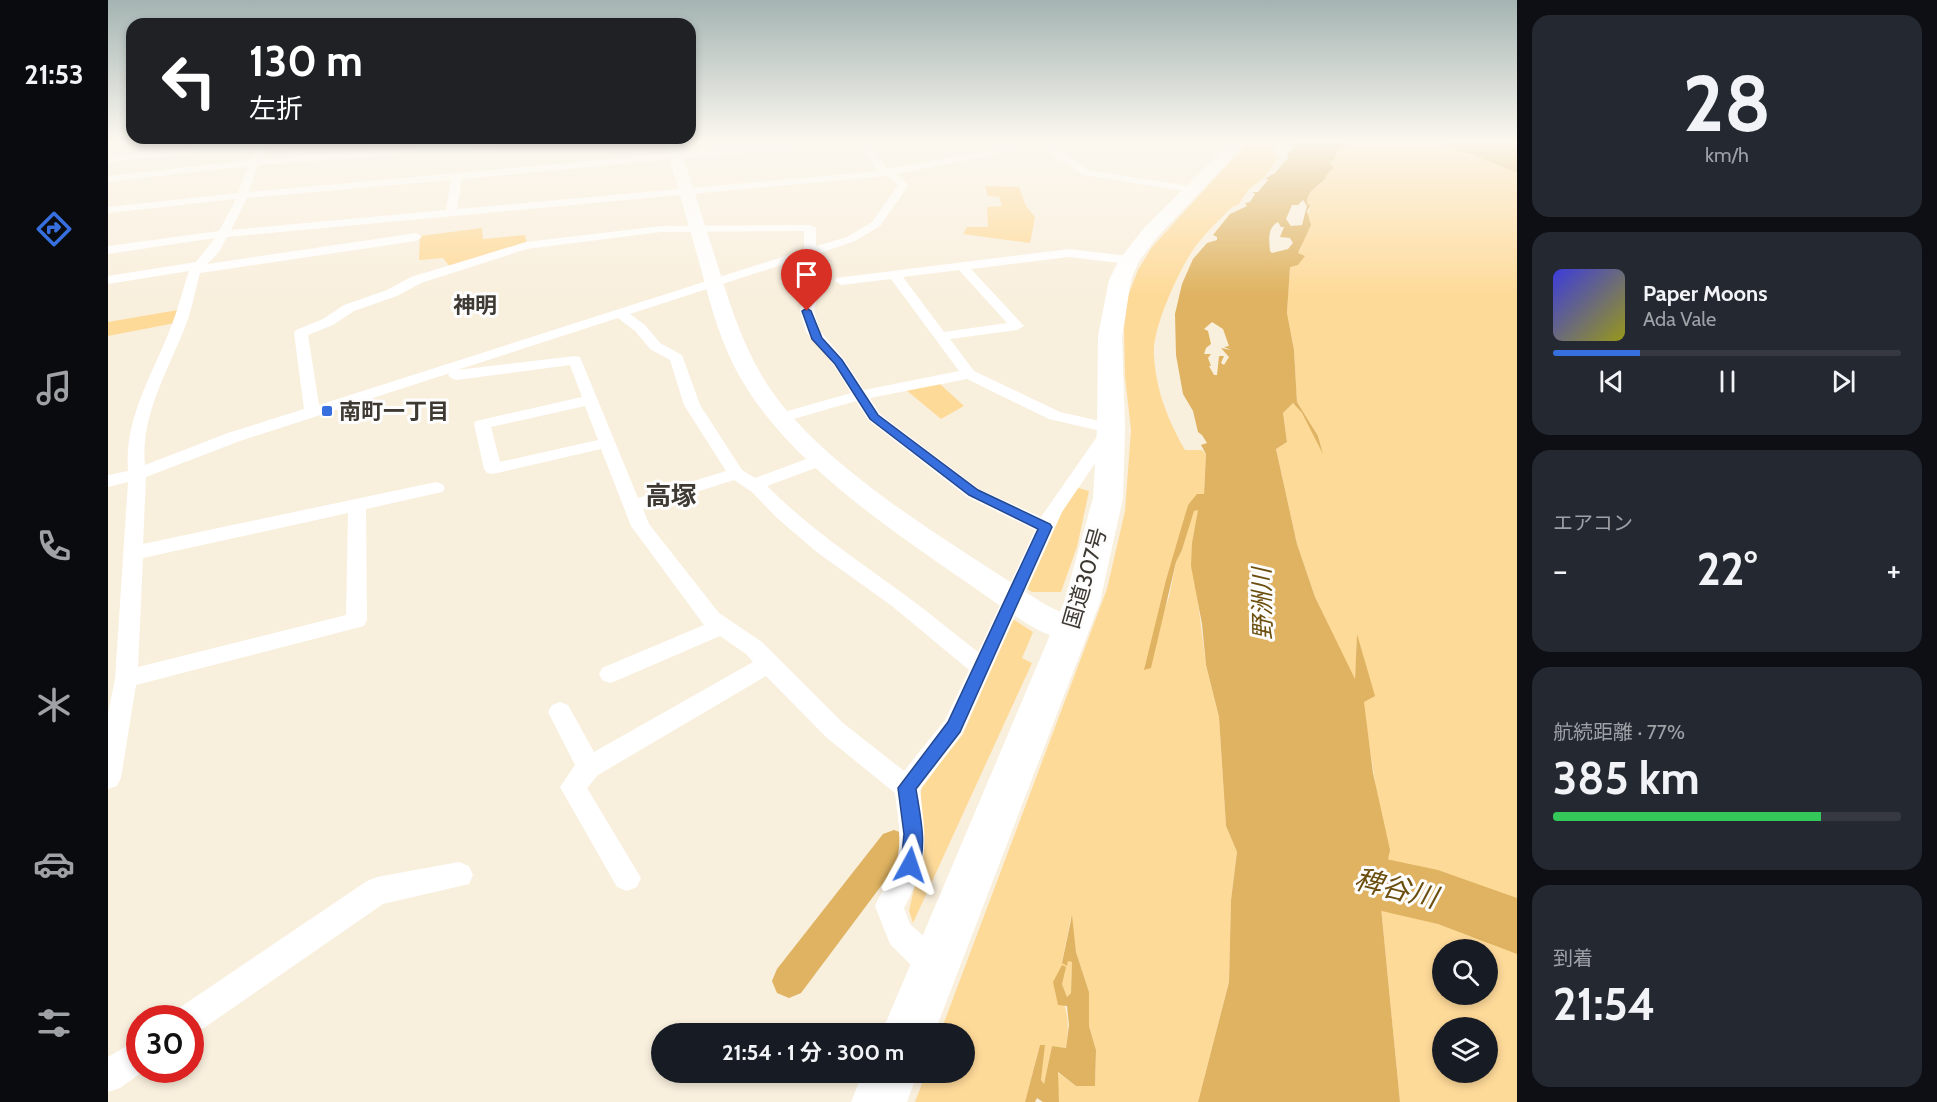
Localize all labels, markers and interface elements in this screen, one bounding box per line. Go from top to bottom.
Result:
text: 130 m [249,35,363,87]
icon: left [150,42,228,120]
text: 28 [1683,56,1771,151]
text: 21:53 [24,58,84,91]
text: 左折 [249,92,303,125]
text: km/h [1705,143,1749,167]
icon: directions [33,208,75,250]
pin [781,249,832,311]
icon: arrive [790,258,823,291]
text: Paper Moons [1643,280,1767,307]
district label: 神明 [453,292,497,319]
text: Ada Vale [1643,307,1716,331]
icon: previous [1595,365,1628,398]
icon: pause [1711,365,1744,398]
icon: next [1827,365,1860,398]
icon: music [33,367,75,409]
place label: 南町一丁目 [339,398,449,425]
marker: 南町一丁目 [320,404,334,418]
district label: 高塚 [645,480,697,512]
text: エアコン [1553,511,1633,535]
street label: 国道307号 [1058,524,1112,632]
icon: phone [33,525,75,567]
text: 22° [1697,542,1757,596]
text: − [1553,550,1568,590]
text: + [1886,550,1901,590]
water label: 野洲川 [1247,565,1277,640]
icon: climate [33,684,75,726]
text: 航続距離 · 77% [1553,720,1685,744]
text: 385 km [1553,751,1700,805]
position arrow [878,833,942,897]
icon: car [33,843,75,885]
water label: 稗谷川 [1351,861,1444,915]
map controls [1432,939,1498,1083]
button: search [1432,939,1498,1005]
text: 到着 [1553,946,1593,970]
text: 21:54 [1553,977,1656,1031]
icon: filters [33,1002,75,1044]
speed limit sign: 30 [126,1005,204,1083]
button: layers [1432,1017,1498,1083]
text: 21:54 · 1 分 · 300 m [722,1039,904,1066]

